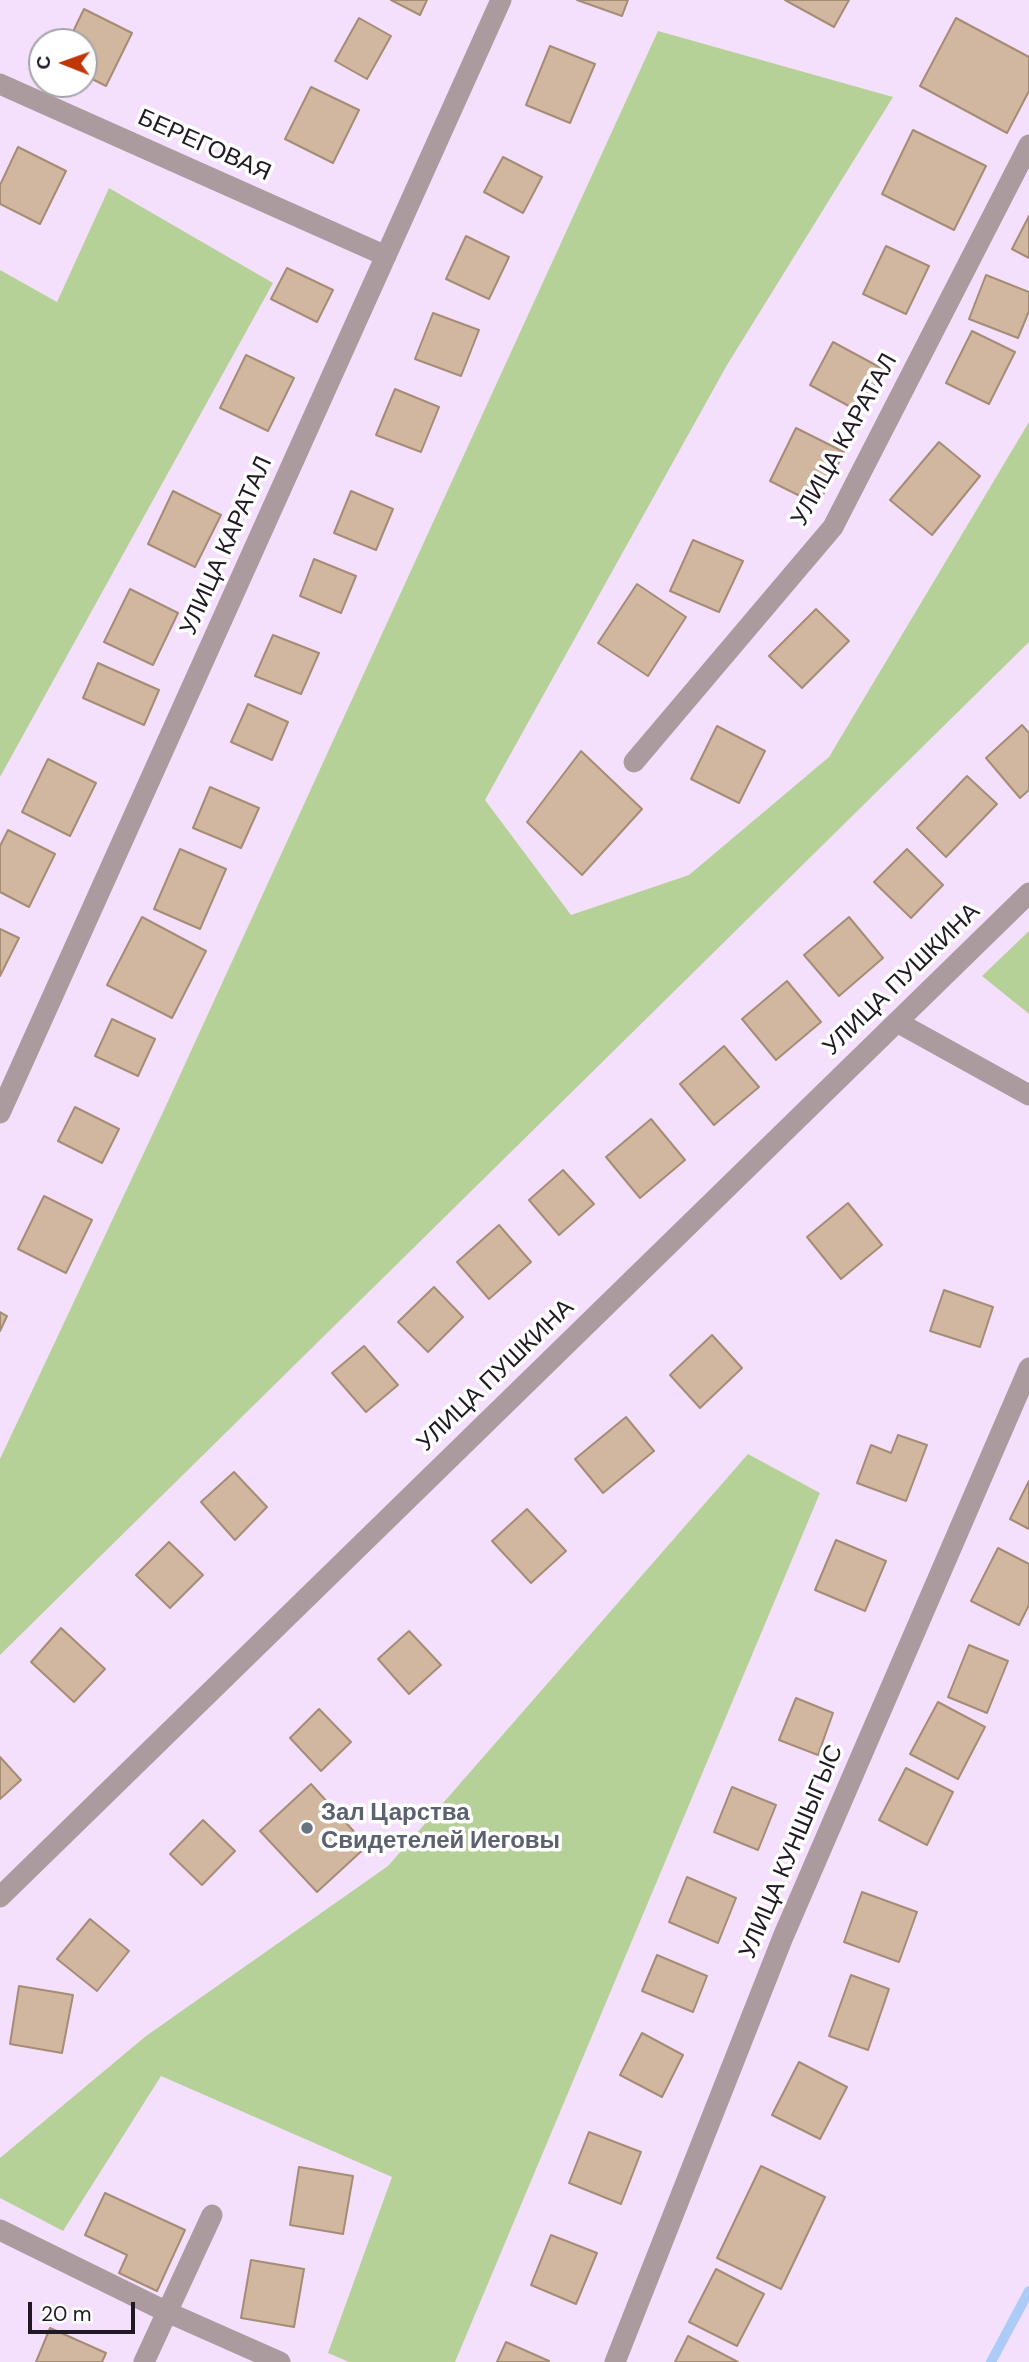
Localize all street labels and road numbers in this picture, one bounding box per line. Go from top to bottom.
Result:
street label: БЕРЕГОВАЯ [133,104,275,188]
street label: УЛИЦА КАРАТАЛ [786,349,904,531]
street label: УЛИЦА КАРАТАЛ [175,452,279,640]
street label: УЛИЦА ПУШКИНА [818,898,986,1062]
street label: УЛИЦА ПУШКИНА [412,1294,580,1458]
street label: УЛИЦА КУНШЫГЫС [734,1741,850,1963]

